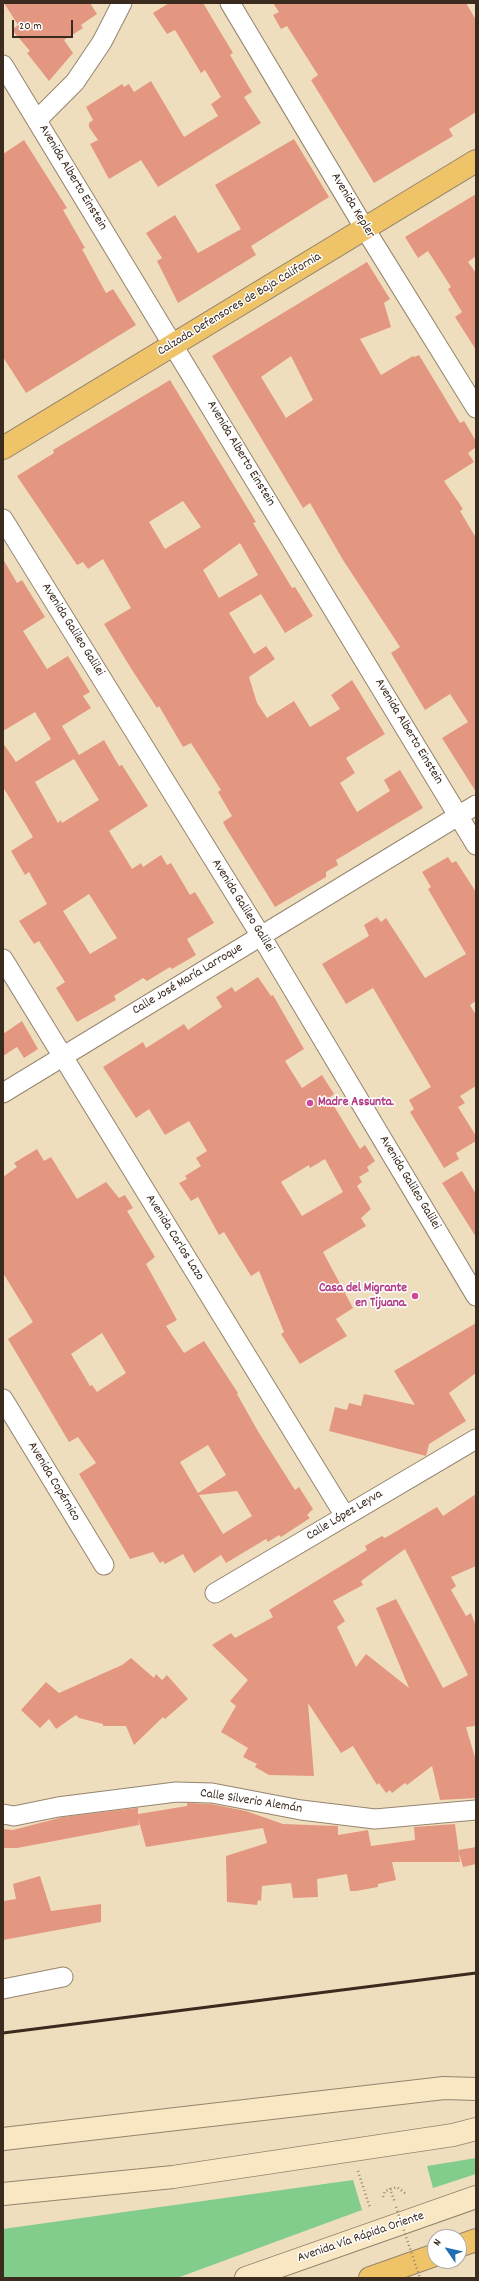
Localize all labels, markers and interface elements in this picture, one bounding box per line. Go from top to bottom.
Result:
scale bar [14,12,75,38]
text: 20 m [19,18,42,35]
street label: Avenida Alberto Einstein [34,122,110,234]
street label: Avenida Kepler [326,171,378,241]
street label: Calzada Defensores de Baja California [155,250,325,360]
street label: Avenida Alberto Einstein [202,398,278,510]
street label: Avenida Galileo Galilei [37,581,107,679]
street label: Avenida Alberto Einstein [370,676,446,788]
street label: Avenida Galileo Galilei [207,857,277,955]
street label: Calle José María Larroque [130,941,246,1019]
place label: Madre Assunta. [318,1095,394,1111]
marker: Madre Assunta. [305,1098,315,1108]
street label: Avenida Galileo Galilei [375,1133,443,1233]
street label: Avenida Carlos Lazo [141,1192,207,1284]
place label: Casa del Migrante en Tijuana. [319,1281,407,1312]
marker: Casa del Migrante en Tijuana. [410,1291,420,1301]
street label: Avenida Copérnico [23,1439,83,1525]
street label: Calle López Leyva [304,1487,386,1545]
street label: Calle Silverio Alemán [199,1786,303,1818]
street label: Avenida Vía Rápida Oriente [296,2209,426,2267]
north arrow [427,2229,467,2269]
text: N [430,2236,446,2250]

